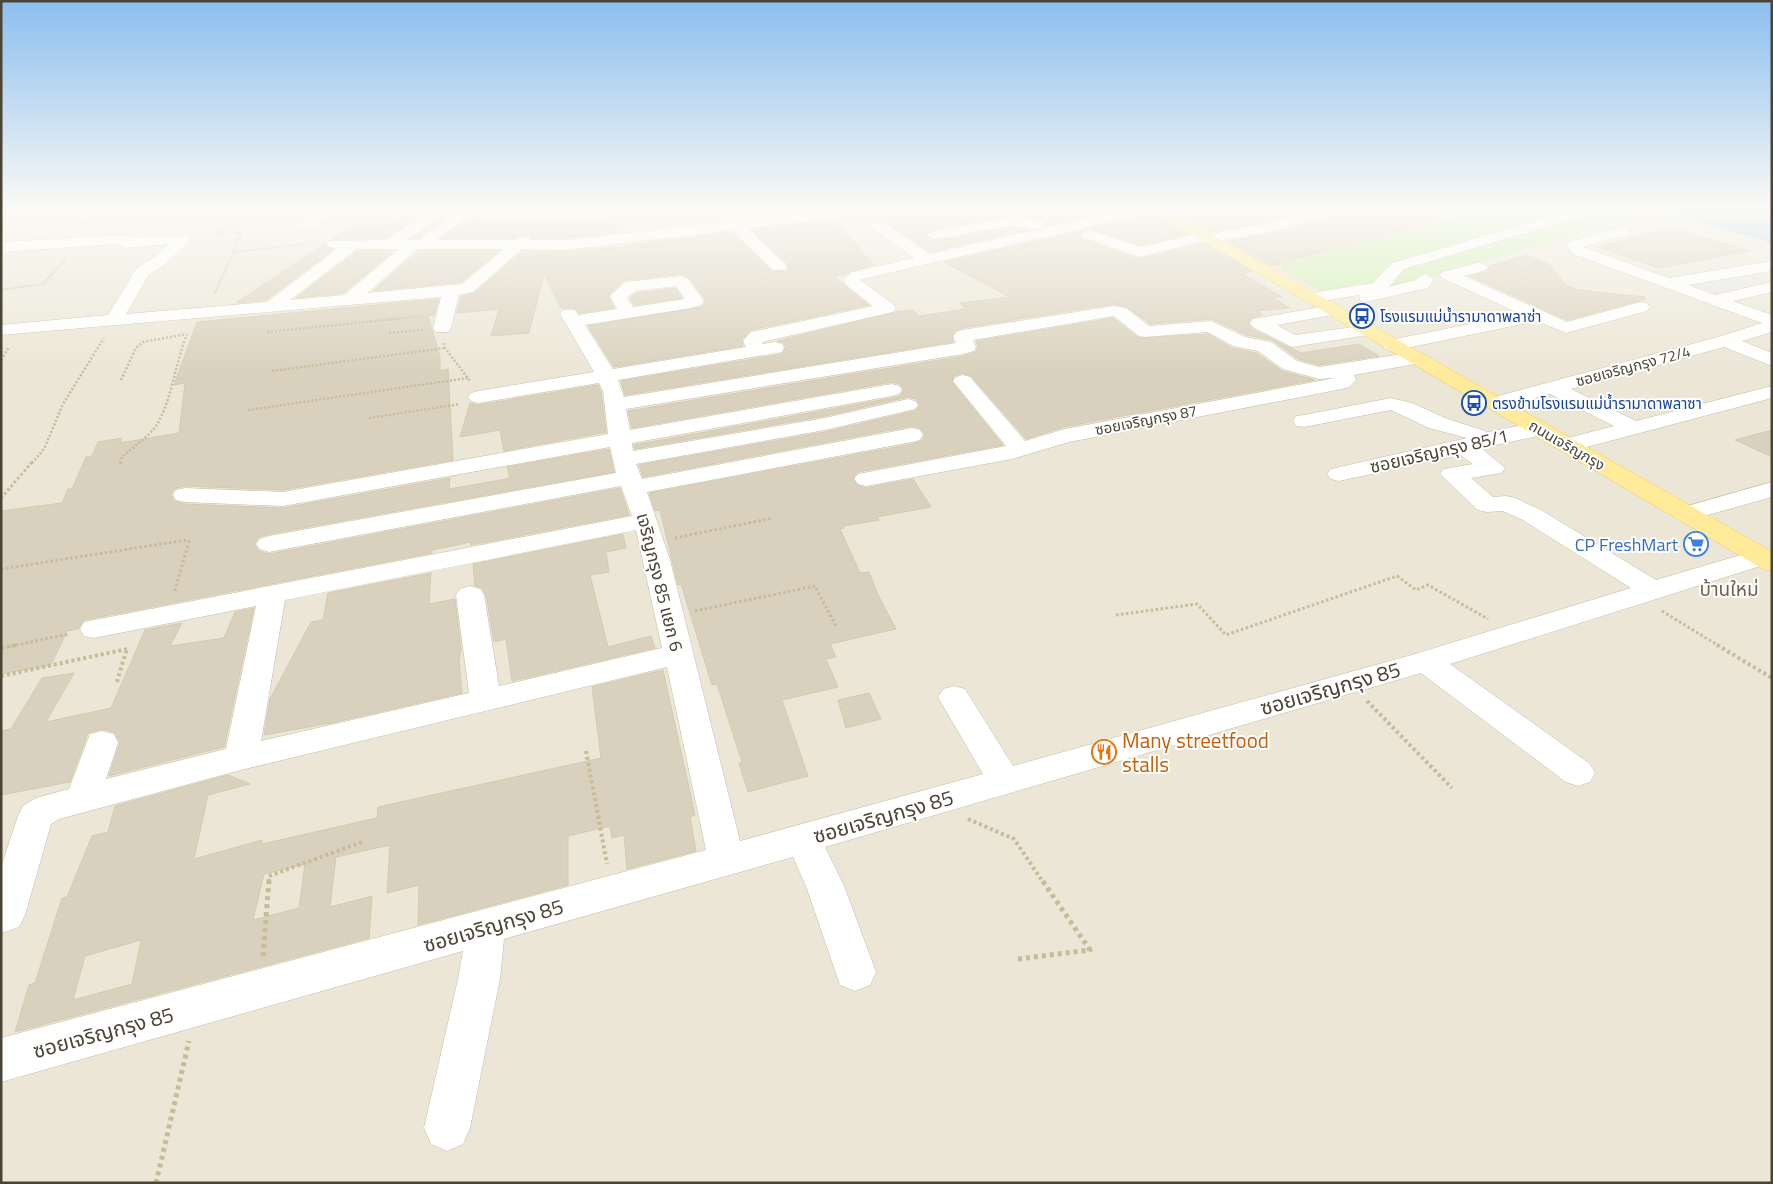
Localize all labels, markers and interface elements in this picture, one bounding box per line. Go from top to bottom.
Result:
bus stop icon: โรงแรมแม่น้ำรามาดาพลาซ่า [1349,303,1375,329]
place label: โรงแรมแม่น้ำรามาดาพลาซ่า [1380,305,1541,328]
street label: ซอยเจริญกรุง 72/4 [1573,340,1693,392]
bus stop icon: ตรงข้ามโรงแรมแม่น้ำรามาดาพลาซา [1461,390,1487,416]
place label: ตรงข้ามโรงแรมแม่น้ำรามาดาพลาซา [1492,392,1702,415]
street label: ซอยเจริญกรุง 87 [1093,399,1199,441]
street label: ถนนเจริญกรุง [1525,414,1609,476]
street label: ซอยเจริญกรุง 85/1 [1367,422,1511,480]
street label: เจริญกรุง 85 แยก 6 [630,510,690,654]
place label: CP FreshMart [1575,531,1679,558]
supermarket icon: CP FreshMart [1683,531,1709,557]
district label: บ้านใหม่ [1699,574,1759,603]
street label: ซอยเจริญกรุง 85 [1256,653,1404,723]
place label: Many streetfood stalls [1122,724,1269,780]
restaurant icon: Many streetfood stalls [1091,739,1117,765]
street label: ซอยเจริญกรุง 85 [809,781,957,851]
street label: ซอยเจริญกรุง 85 [419,890,567,960]
street label: ซอยเจริญกรุง 85 [29,998,177,1066]

